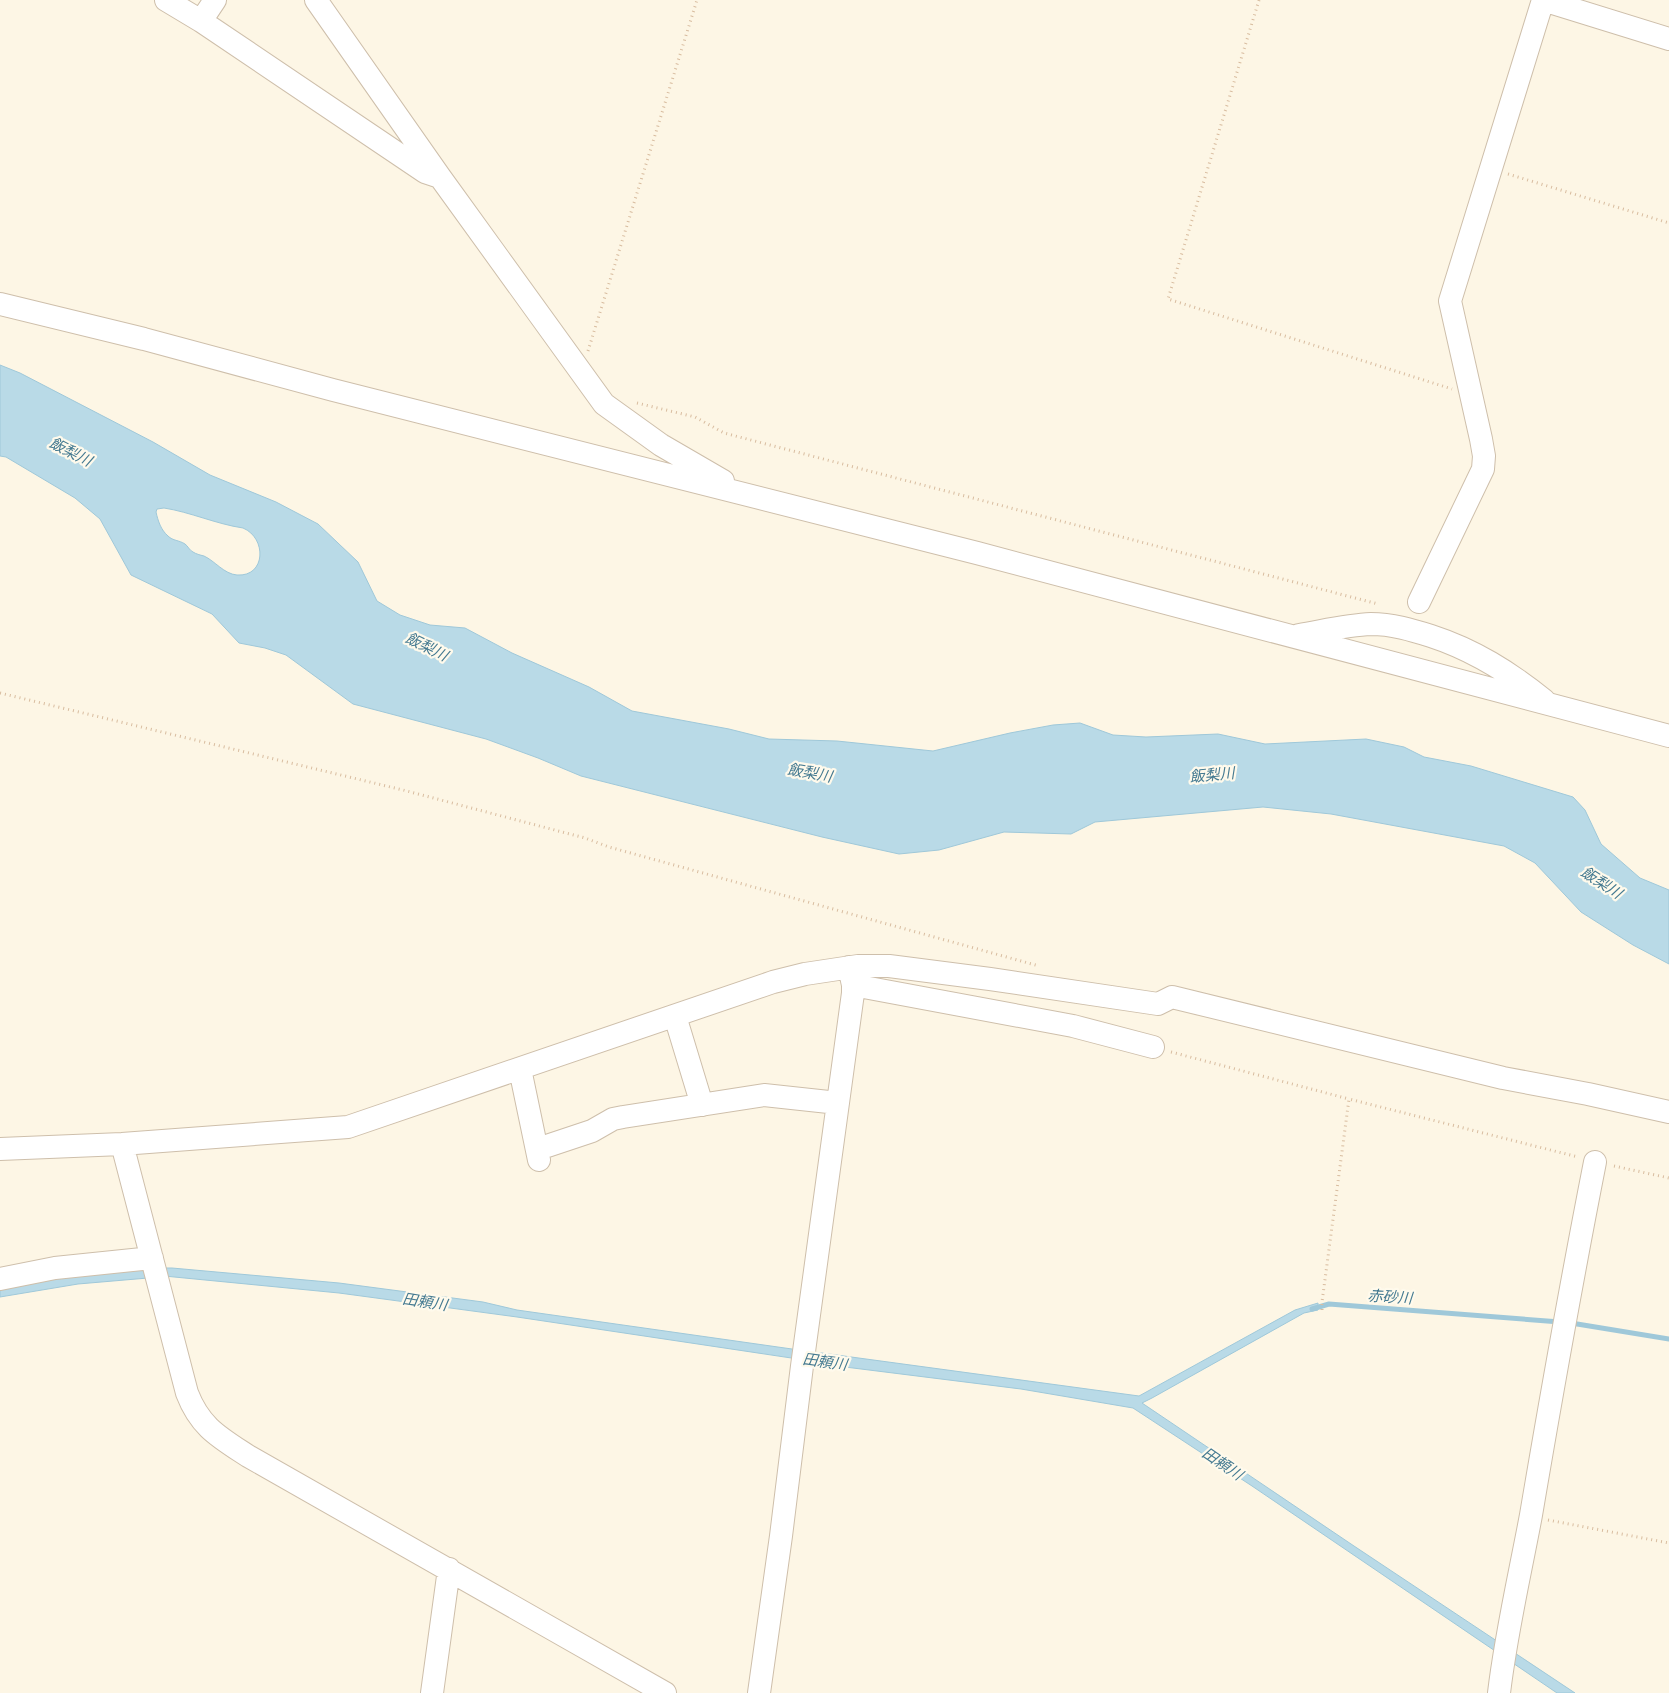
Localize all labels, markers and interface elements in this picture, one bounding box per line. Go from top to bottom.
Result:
water label: 飯梨川 [47,433,97,470]
water label: 飯梨川 [403,628,453,665]
water label: 飯梨川 [786,759,836,785]
water label: 飯梨川 [1189,763,1237,785]
water label: 飯梨川 [1578,862,1627,903]
water label: 赤砂川 [1367,1285,1415,1307]
water label: 田頼川 [401,1289,451,1314]
water label: 田頼川 [801,1349,851,1373]
water label: 田頼川 [1199,1443,1248,1484]

